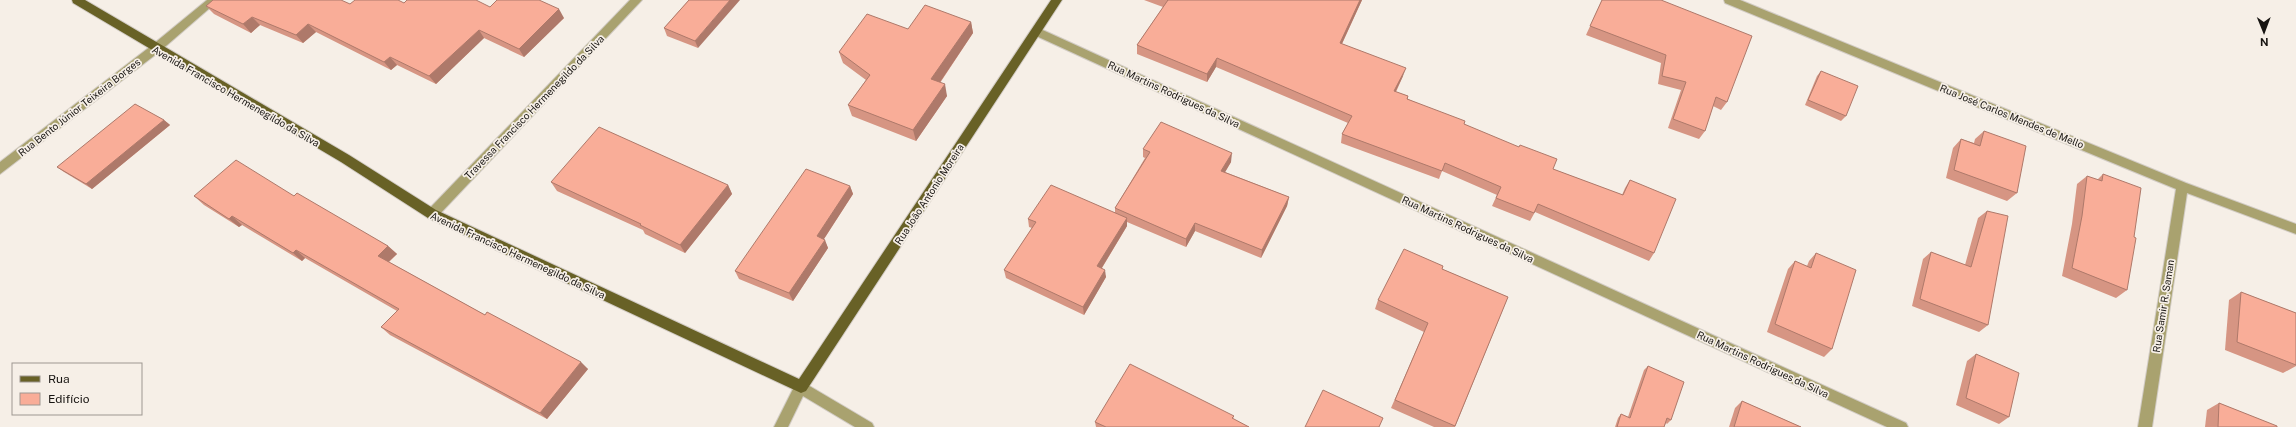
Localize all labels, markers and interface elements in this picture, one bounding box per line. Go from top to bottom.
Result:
north arrow [2244,12,2284,52]
street label: Travessa Francisco Hermenegildo da Silva [462,33,606,181]
text: N [2260,36,2269,48]
street label: Avenida Francisco Hermenegildo da Silva [150,43,322,149]
street label: Rua Bento Júnior Teixeira Borges [15,56,143,158]
street label: Rua Martins Rodrigues da Silva [1106,58,1242,130]
street label: Rua José Carlos Mendes de Mello [1938,82,2086,151]
street label: Rua João Antonio Moreira [892,141,966,247]
street label: Rua Martins Rodrigues da Silva [1400,193,1536,265]
street label: Avenida Francisco Hermenegildo da Silva [429,209,607,301]
street label: Rua Samir R. Saman [2150,259,2176,353]
street label: Rua Martins Rodrigues da Silva [1695,328,1831,400]
legend [12,363,142,415]
text: Rua [48,372,70,386]
text: Edifício [48,392,90,406]

